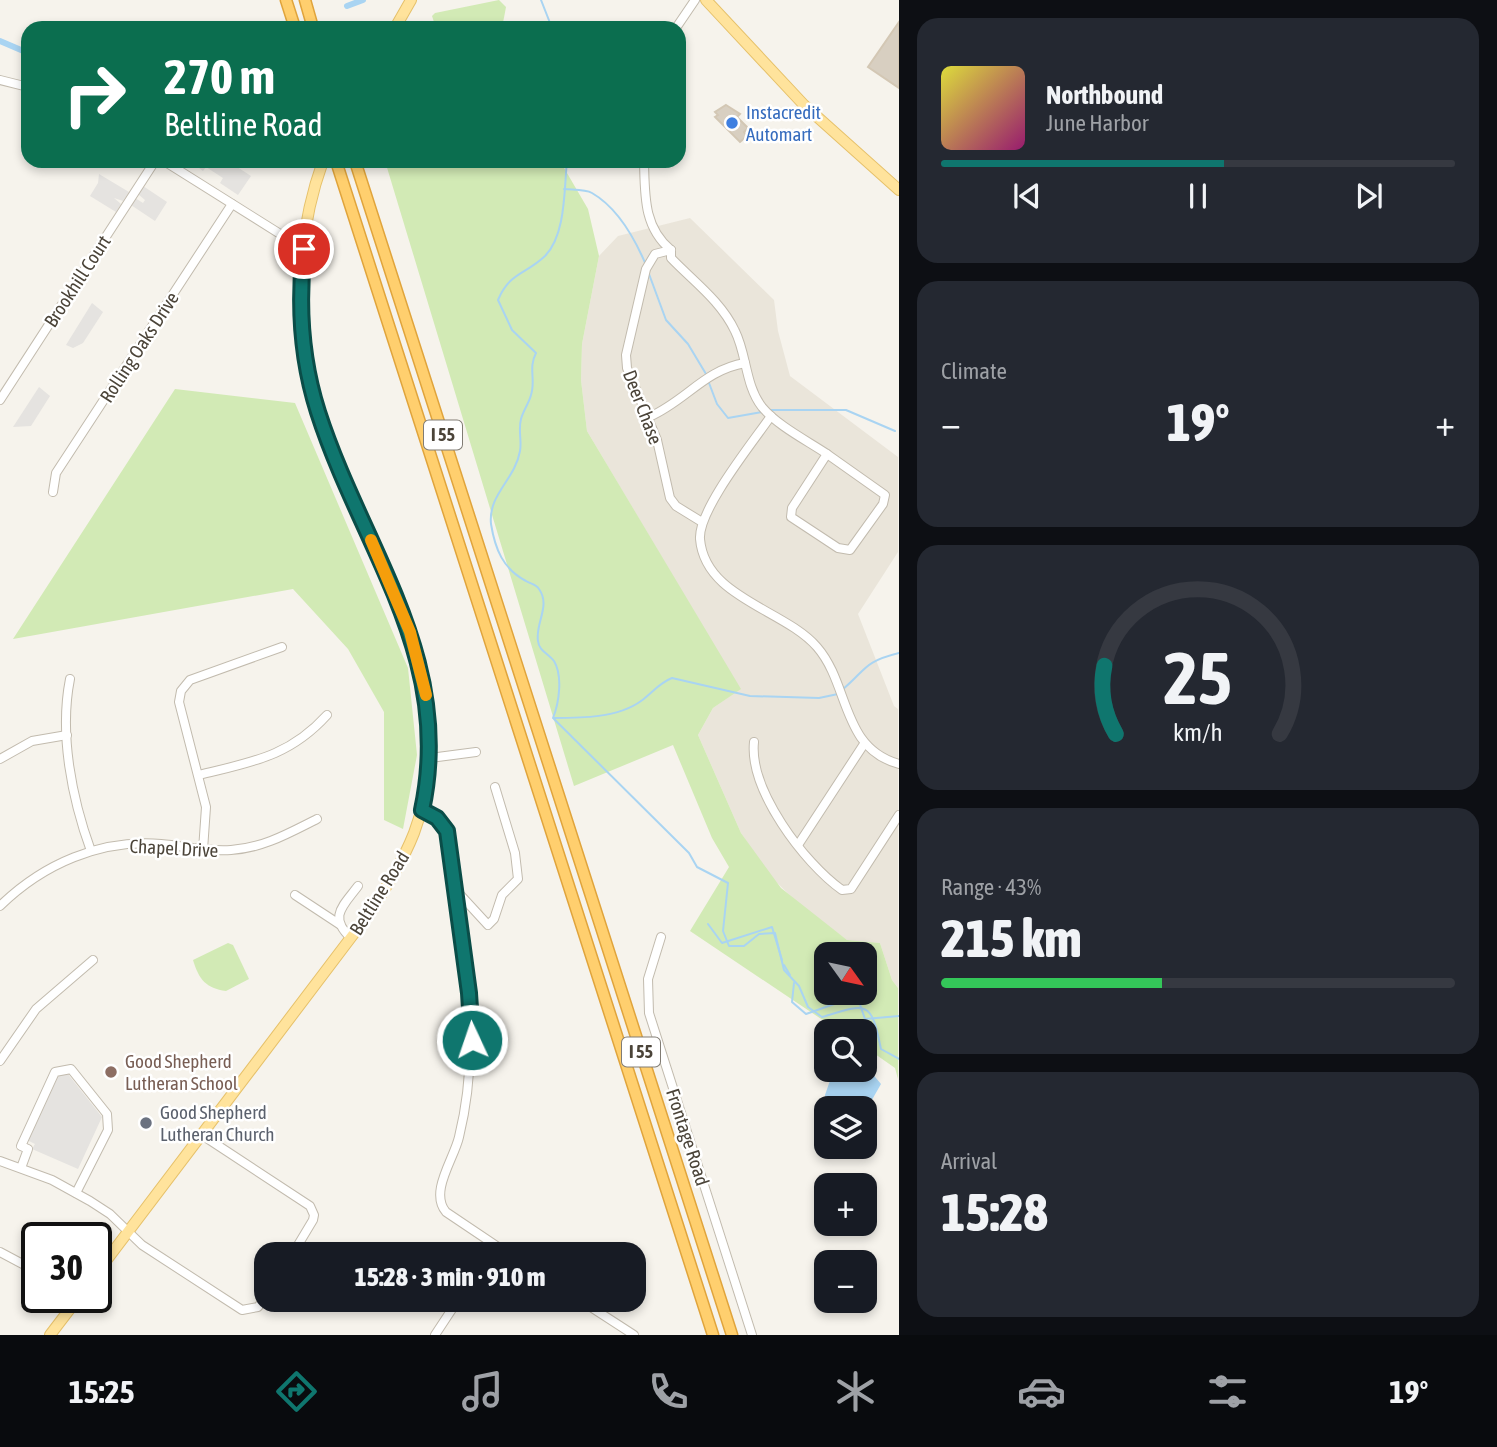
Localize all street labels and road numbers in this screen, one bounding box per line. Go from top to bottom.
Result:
street label: Brookhill Court [39,231,115,331]
street label: Rolling Oaks Drive [95,288,183,406]
street label: Deer Chase [619,367,667,447]
road number: I 55 [424,421,462,450]
street label: Chapel Drive [129,835,219,861]
street label: Beltline Road [345,847,413,939]
road number: I 55 [622,1037,660,1066]
street label: Frontage Road [662,1086,714,1188]

